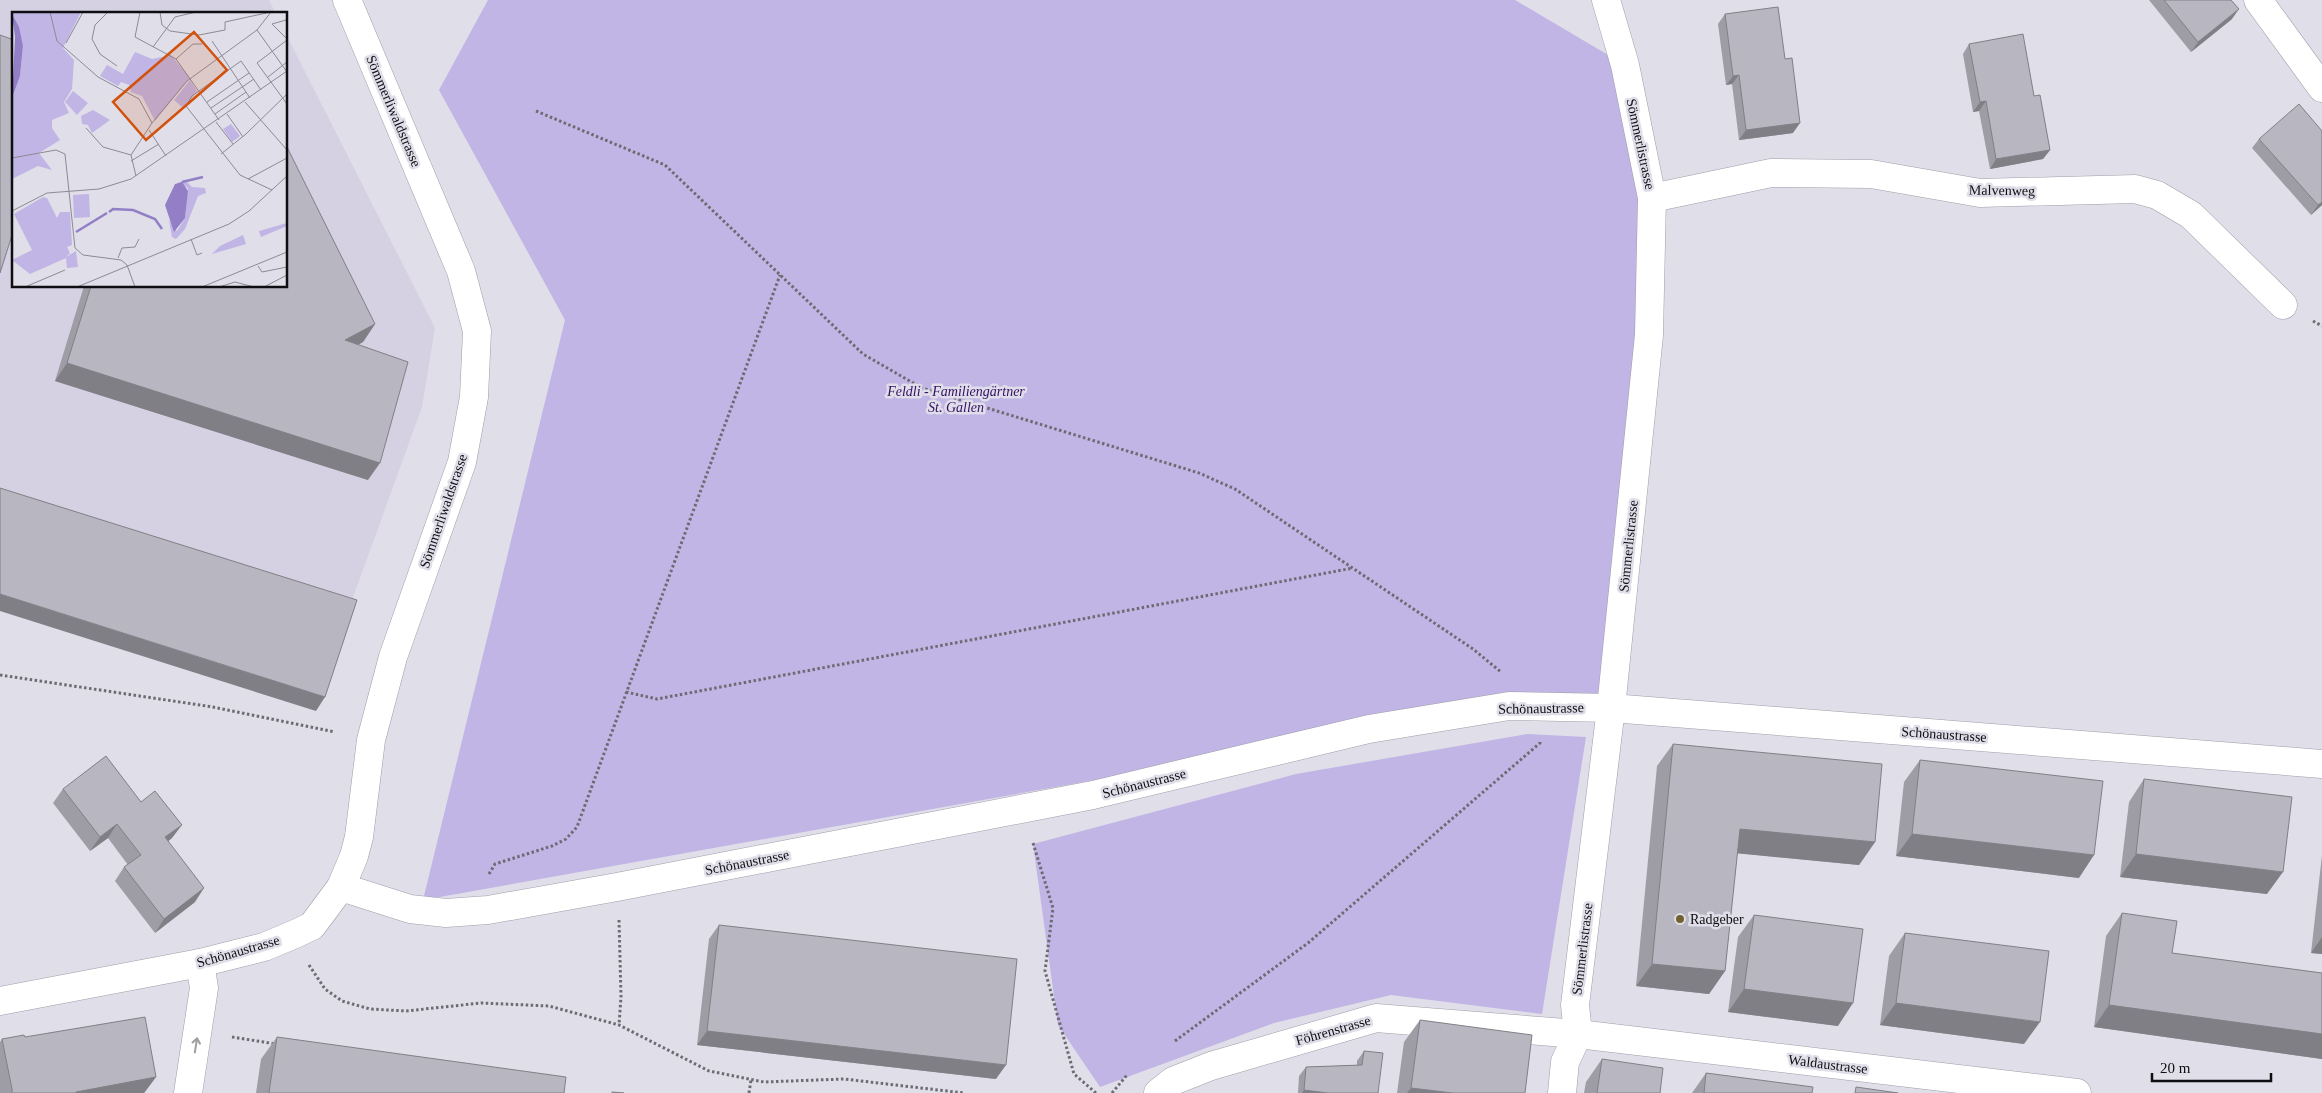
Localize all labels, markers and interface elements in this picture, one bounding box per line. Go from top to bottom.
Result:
inset map [12,12,288,288]
street label: Sömmerliwaldstrasse [363,53,424,169]
street label: Sömmerlistrasse [1624,97,1657,191]
street label: Malvenweg [1969,182,2035,199]
park label: Feldli - Familiengärtner St. Gallen [886,384,1025,415]
street label: Sömmerliwaldstrasse [417,452,470,570]
street label: Sömmerlistrasse [1616,499,1641,593]
street label: Schönaustrasse [1498,700,1584,717]
street label: Schönaustrasse [1901,724,1987,745]
street label: Schönaustrasse [1101,766,1187,801]
street label: Schönaustrasse [704,847,791,878]
street label: Sömmerlistrasse [1569,902,1596,996]
place label: Radgeber [1690,912,1744,927]
marker: Radgeber [1674,913,1686,925]
street label: Schönaustrasse [195,932,281,970]
street label: Föhrenstrasse [1294,1013,1372,1048]
one-way arrow [191,1037,201,1053]
scale bar [2152,1050,2271,1082]
street label: Waldaustrasse [1787,1052,1868,1077]
text: 20 m [2160,1060,2191,1076]

